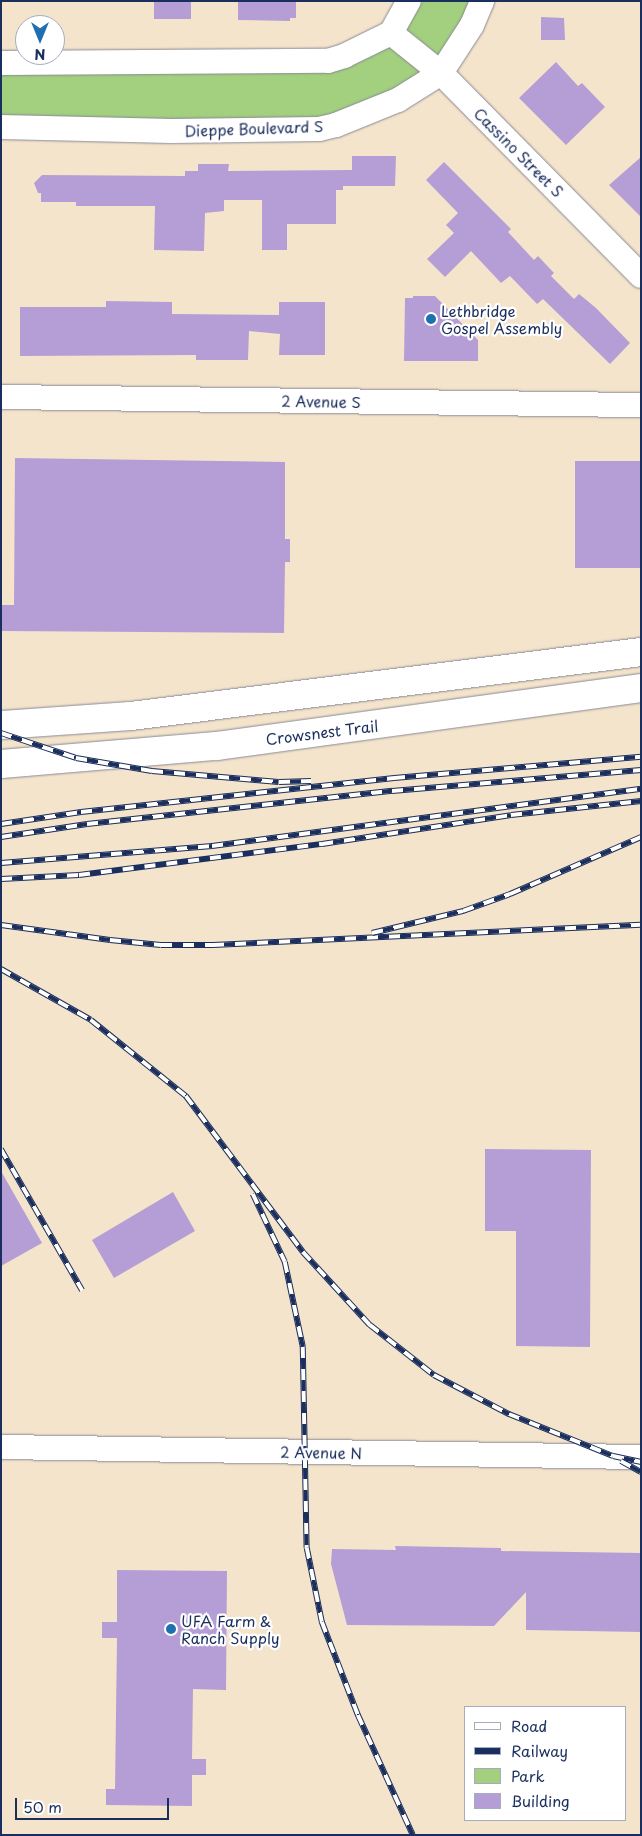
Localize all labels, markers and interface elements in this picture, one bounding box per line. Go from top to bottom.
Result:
north arrow [15,15,65,65]
text: N [34,44,46,65]
street label: Cassino Street S [470,103,568,201]
street label: Dieppe Boulevard S [184,117,324,139]
place label: Lethbridge Gospel Assembly [441,301,563,336]
marker: Lethbridge Gospel Assembly [425,313,437,325]
street label: 2 Avenue S [280,391,362,411]
street label: Crowsnest Trail [264,716,380,748]
street label: 2 Avenue N [279,1442,363,1462]
place label: UFA Farm & Ranch Supply [181,1611,279,1646]
marker: UFA Farm & Ranch Supply [165,1623,177,1635]
legend [464,1706,627,1821]
text: Road [511,1714,547,1737]
text: Railway [511,1739,568,1762]
text: Park [511,1764,545,1787]
scale bar [18,1788,171,1820]
text: Building [511,1789,570,1812]
text: 50 m [23,1795,62,1818]

